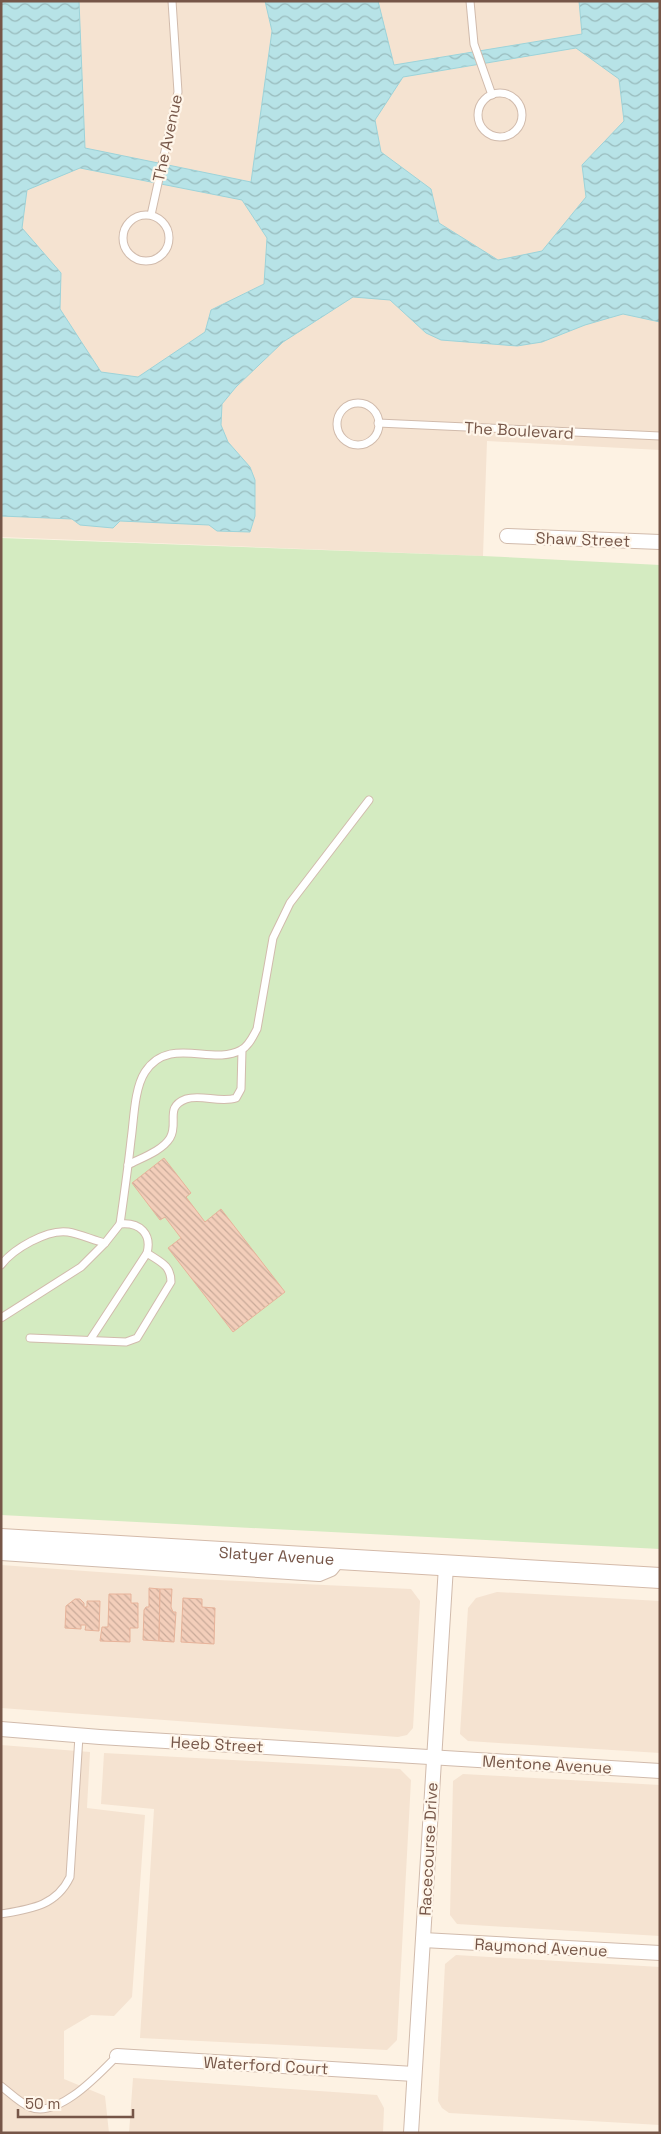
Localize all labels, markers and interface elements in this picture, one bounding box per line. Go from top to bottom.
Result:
street label: The Avenue [148,92,187,184]
street label: The Boulevard [464,417,574,444]
street label: Shaw Street [535,527,631,552]
street label: Slatyer Avenue [218,1542,335,1570]
street label: Heeb Street [170,1732,264,1757]
street label: Mentone Avenue [482,1751,612,1778]
street label: Racecourse Drive [415,1782,442,1916]
street label: Raymond Avenue [474,1934,608,1961]
street label: Waterford Court [203,2052,329,2079]
scale bar [18,2086,132,2118]
text: 50 m [25,2094,60,2113]

